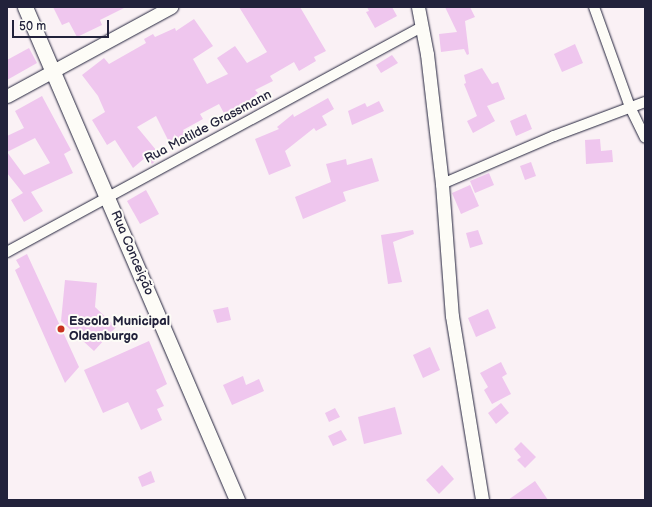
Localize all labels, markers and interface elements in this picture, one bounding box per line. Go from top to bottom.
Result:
scale bar [14,12,111,38]
text: 50 m [19,19,46,34]
street label: Rua Matilde Grassmann [142,87,274,167]
street label: Rua Conceição [107,208,157,298]
place label: Escola Municipal Oldenburgo [69,314,170,345]
marker: Escola Municipal Oldenburgo [56,324,66,334]

